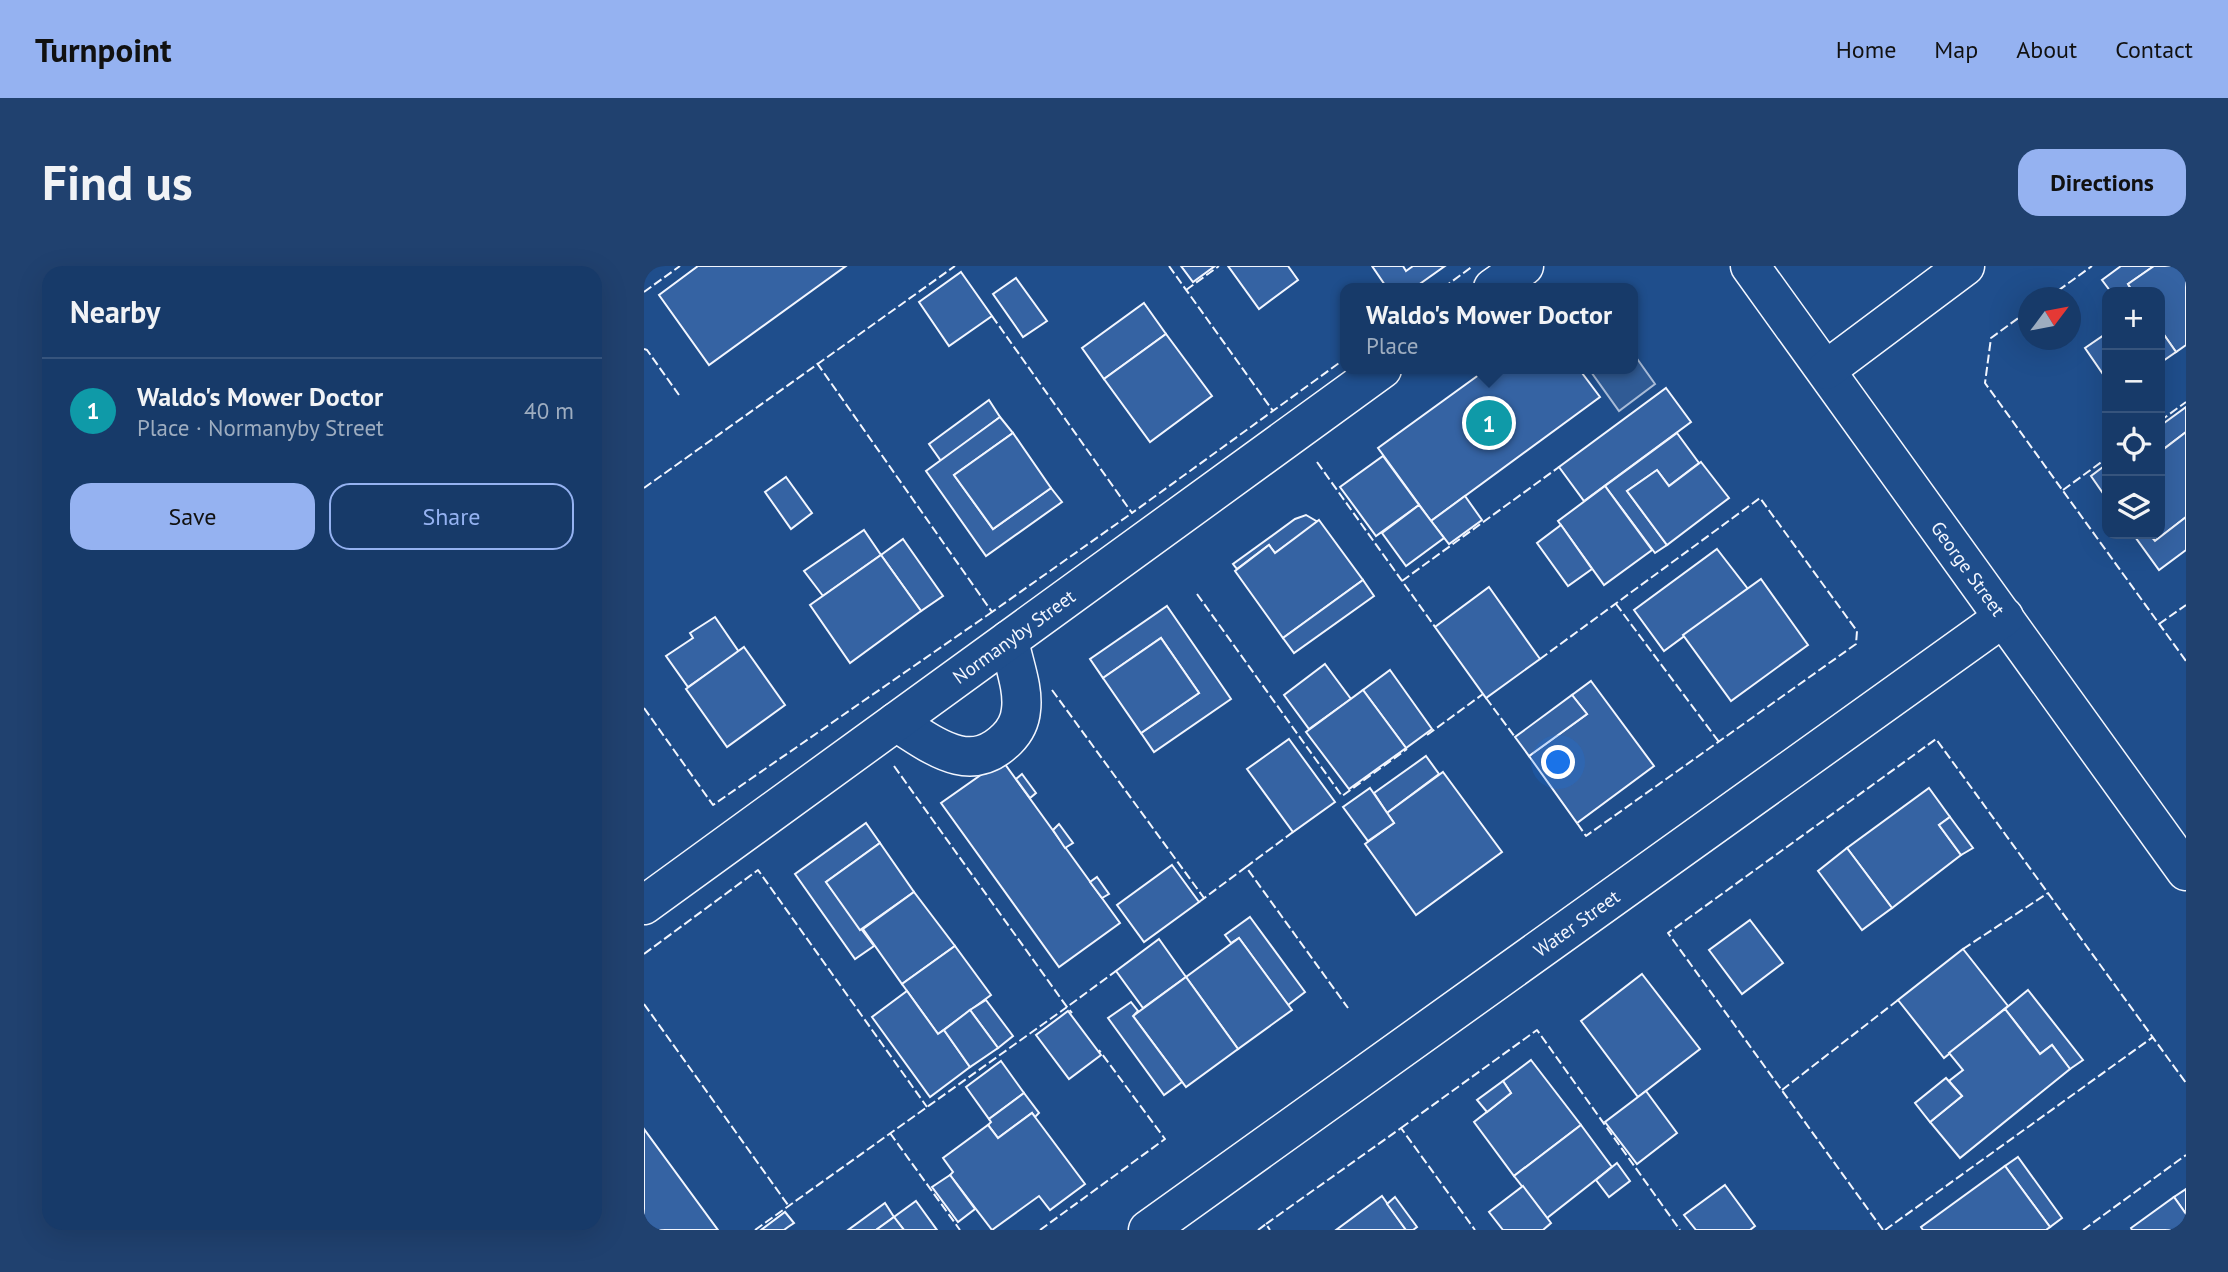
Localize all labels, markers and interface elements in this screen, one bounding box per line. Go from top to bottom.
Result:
text: Turnpoint [35,28,172,71]
text: Home [1836,34,1896,65]
text: Map [1934,34,1978,65]
text: About [2016,34,2077,65]
text: Contact [2115,34,2193,65]
button: Directions [2018,149,2186,216]
text: Find us [42,150,193,214]
popup [1340,283,1638,374]
north arrow [2018,287,2081,350]
map controls [2102,287,2165,539]
button: + [2102,287,2165,350]
text: Nearby [70,292,160,331]
text: Waldo's Mower Doctor [1366,298,1612,331]
text: Place [1366,331,1418,360]
button: − [2102,350,2165,413]
text: Waldo's Mower Doctor [137,380,383,413]
text: 1 [86,396,100,425]
text: 40 m [524,396,574,425]
pin: 1 [1466,397,1512,449]
text: Place · Normanyby Street [137,413,384,442]
button: locate [2102,413,2165,476]
button: layers [2102,476,2165,539]
button: Save [70,483,315,550]
button: Share [329,483,574,550]
street label: George Street [1926,516,2011,621]
street label: Normanyby Street [948,584,1080,689]
your location [1541,745,1575,779]
street label: Water Street [1529,884,1625,962]

